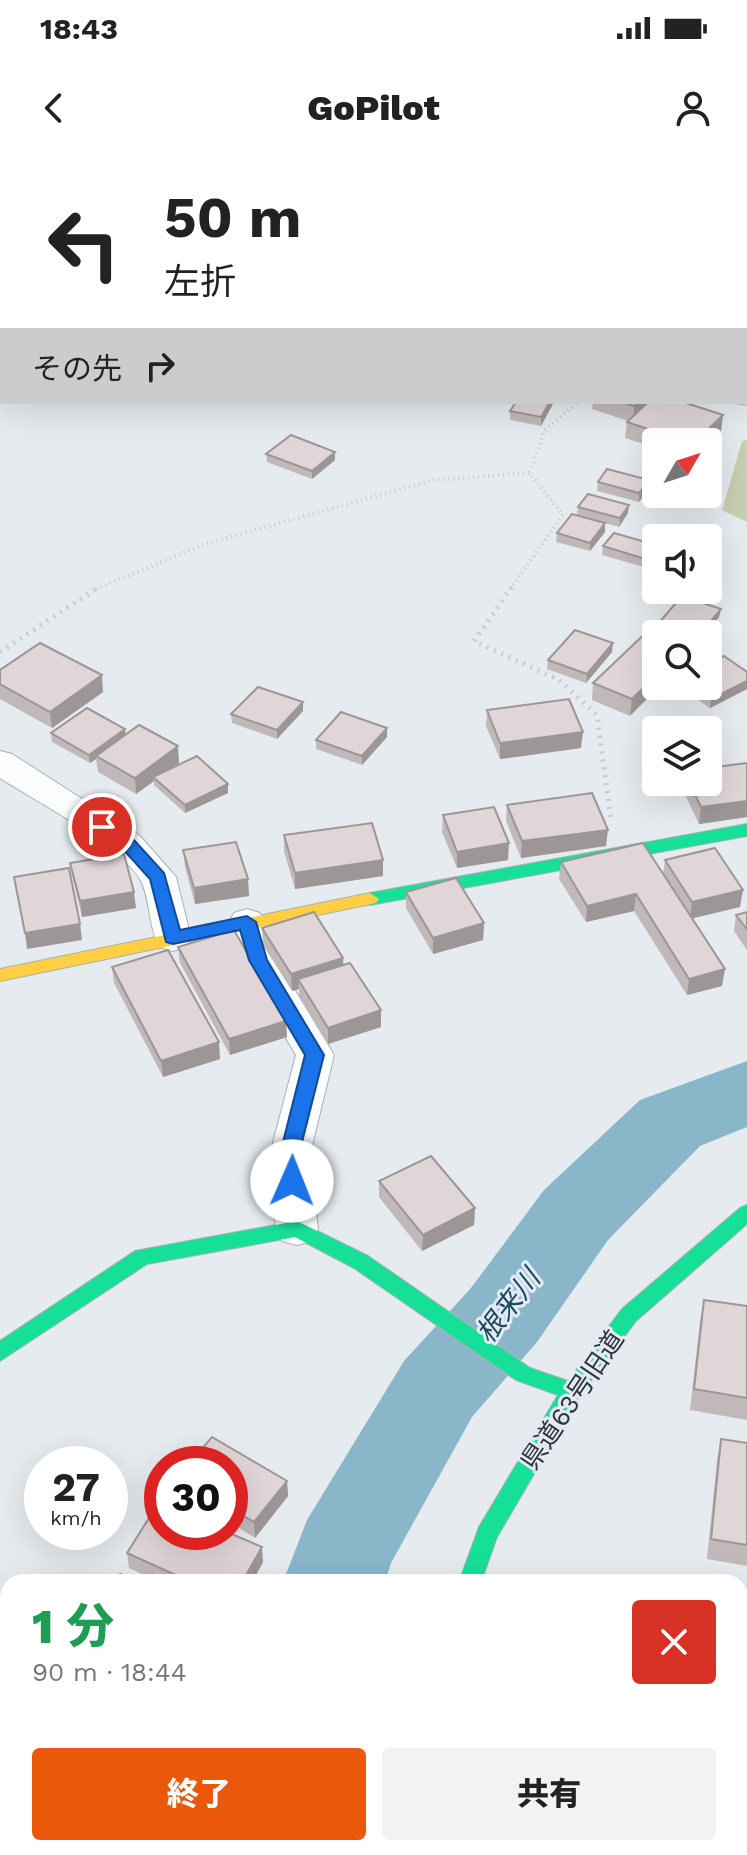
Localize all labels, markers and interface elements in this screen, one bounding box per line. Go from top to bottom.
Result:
text: 18:43 [40,11,118,46]
icon: back [32,86,76,130]
icon: person [671,86,715,130]
text: GoPilot [307,87,440,129]
text: 50 m [164,185,301,251]
icon: left [32,192,136,296]
text: 左折 [164,261,236,303]
icon: right [138,344,182,388]
text: その先 [32,351,122,386]
north arrow [642,428,722,508]
map controls [642,428,722,796]
button: sound [642,524,722,604]
button: search [642,620,722,700]
button: layers [642,716,722,796]
pin [68,793,136,861]
icon: arrive [80,805,124,849]
position arrow [250,1139,334,1223]
water label: 根来川 [469,1260,549,1349]
street label: 県道63号旧道 [515,1325,629,1475]
speed limit sign: 30 [144,1446,248,1550]
text: 27 [52,1464,100,1511]
text: km/h [50,1506,102,1530]
text: 1 分 [32,1598,114,1655]
button: close [632,1600,716,1684]
text: 90 m · 18:44 [32,1657,187,1687]
button: 終了 [32,1748,366,1840]
button: 共有 [382,1748,716,1840]

